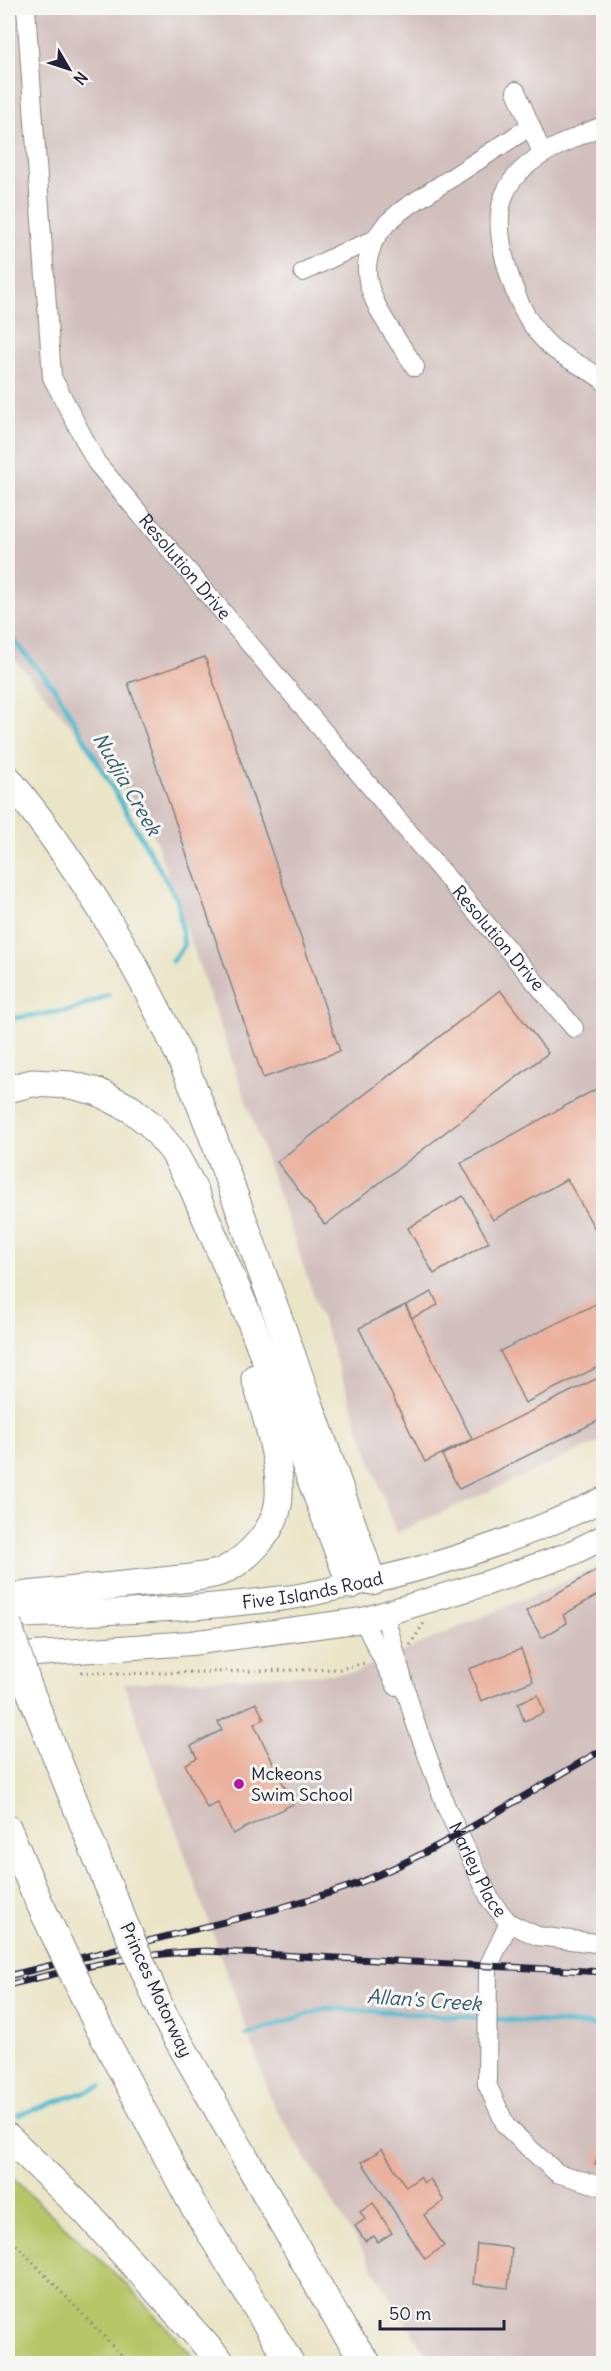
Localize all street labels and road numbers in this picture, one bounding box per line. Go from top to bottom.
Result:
street label: Resolution Drive [134,509,236,624]
street label: Resolution Drive [447,880,550,995]
street label: Five Islands Road [241,1566,386,1614]
street label: Marley Place [444,1818,512,1922]
street label: Princes Motorway [115,1919,198,2061]

